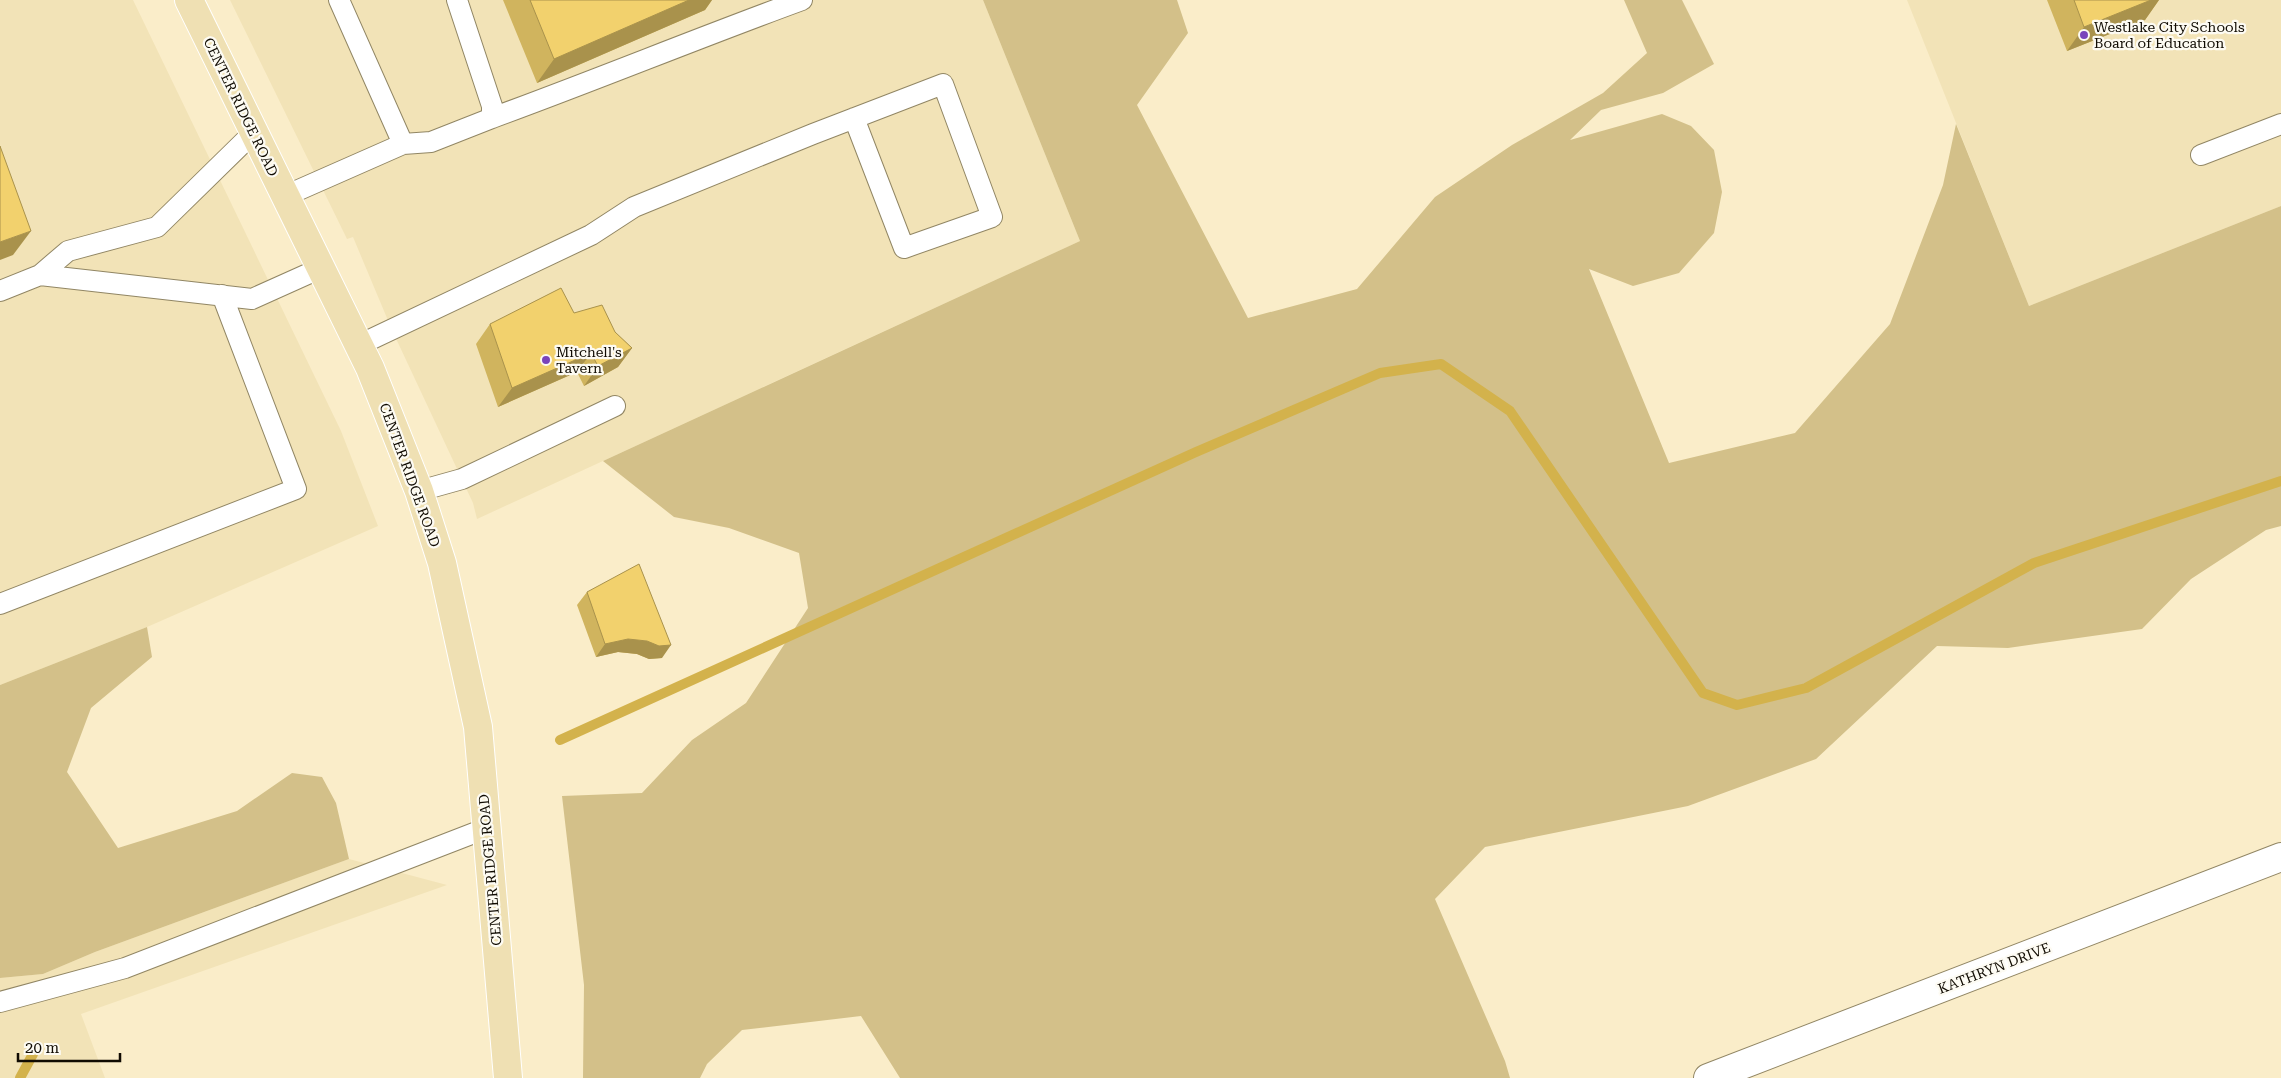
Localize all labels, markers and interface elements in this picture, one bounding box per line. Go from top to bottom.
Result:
place label: Westlake City Schools Board of Education [2094,19,2245,51]
marker: Westlake City Schools Board of Education [2078,29,2090,41]
street label: CENTER RIDGE ROAD [200,35,282,179]
place label: Mitchell's Tavern [556,344,622,376]
marker: Mitchell's Tavern [540,354,552,366]
street label: CENTER RIDGE ROAD [376,401,444,549]
street label: CENTER RIDGE ROAD [475,793,505,946]
street label: KATHRYN DRIVE [1936,939,2052,997]
scale bar [18,1030,120,1062]
text: 20 m [25,1039,60,1057]

